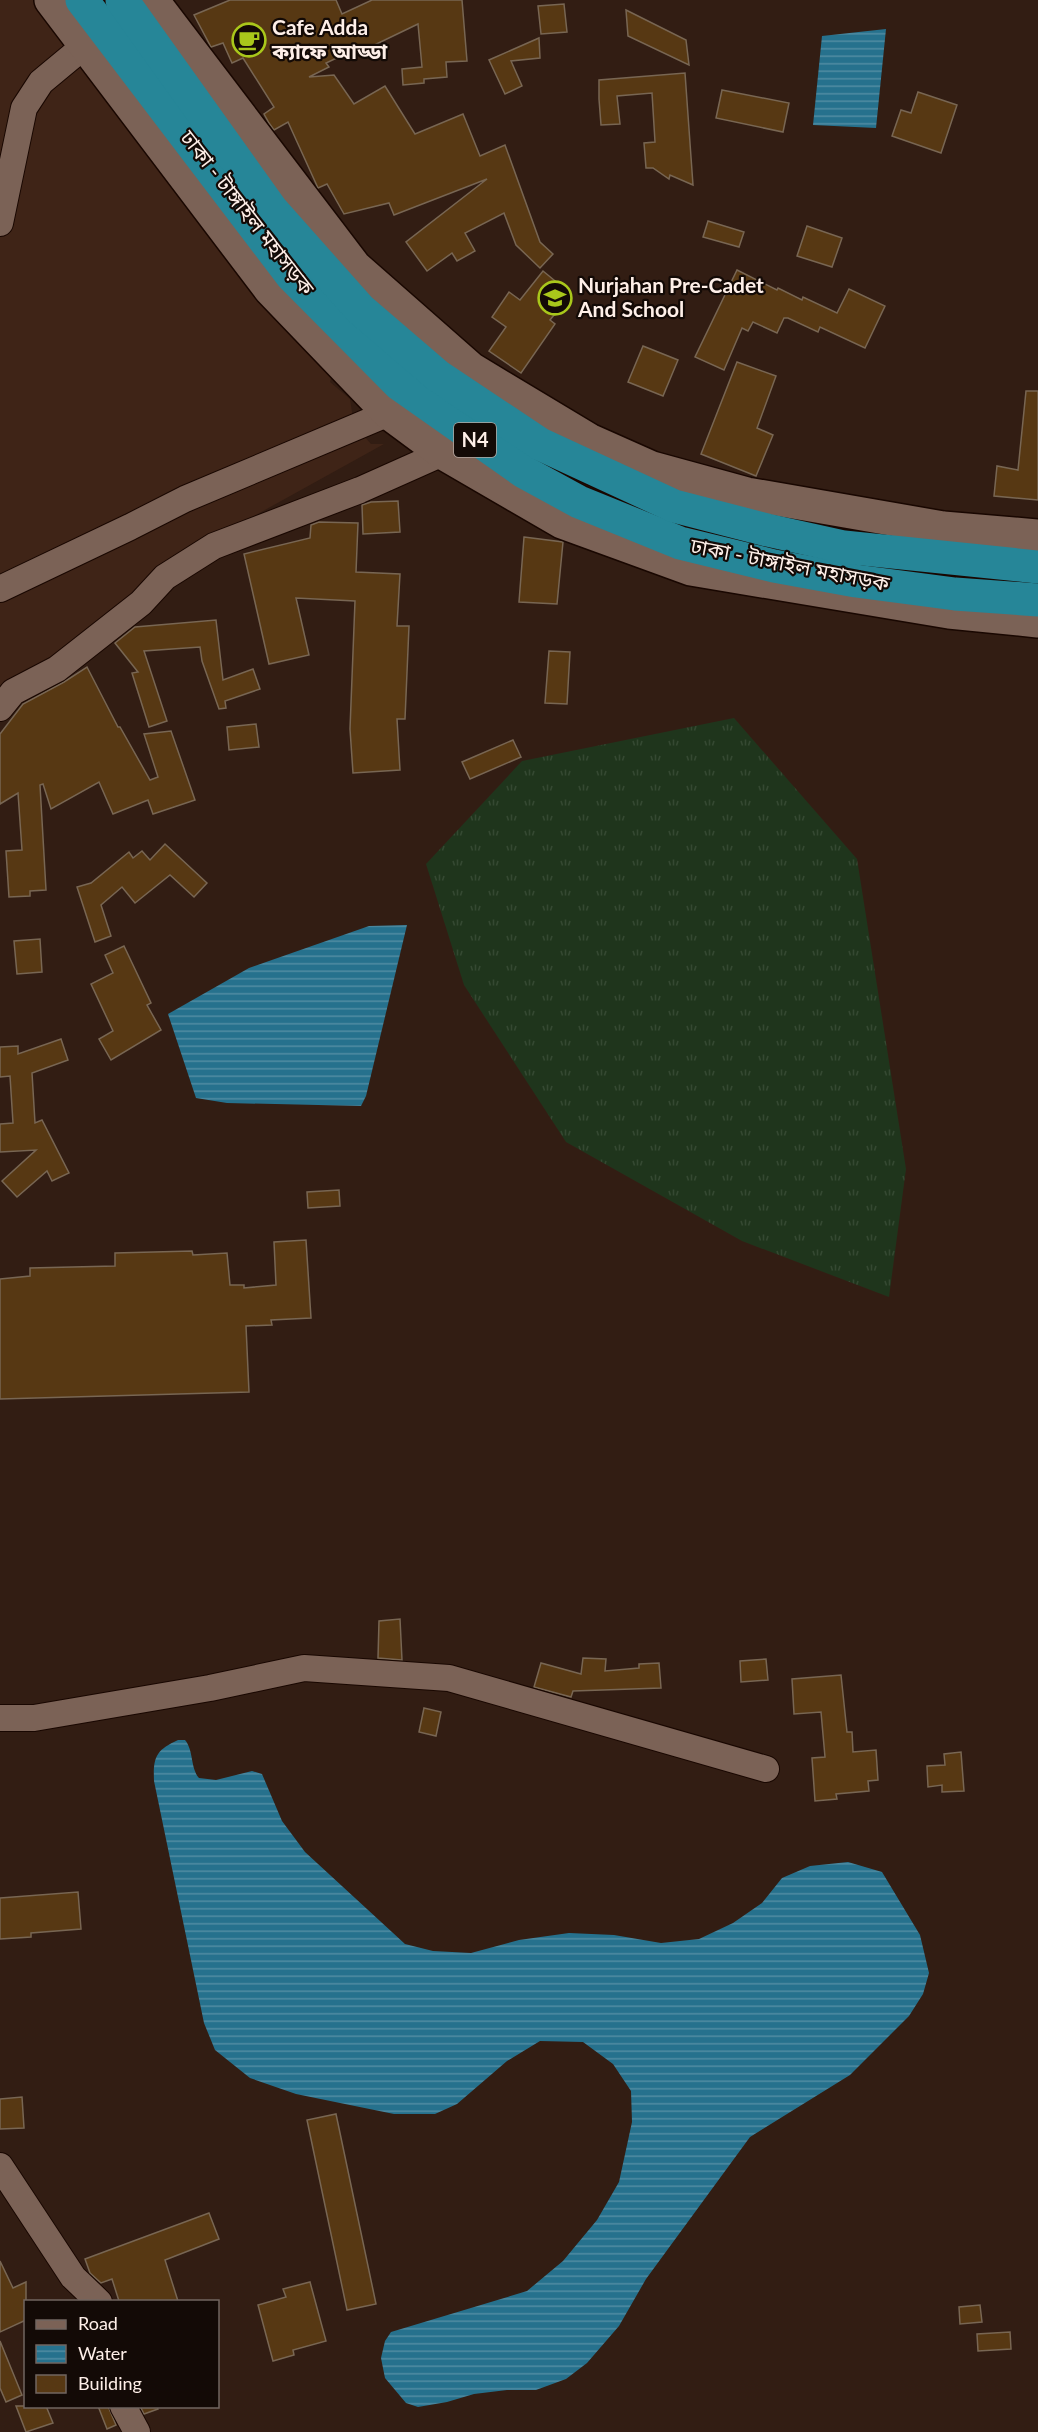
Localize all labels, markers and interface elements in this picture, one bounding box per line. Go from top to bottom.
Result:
place label: Cafe Adda ক্যাফে আড্ডা [271,14,388,63]
cafe icon: Cafe Adda ক্যাফে আড্ডা [231,22,267,58]
street label: ঢাকা - টাঙ্গাইল মহাসড়ক [176,124,321,300]
place label: Nurjahan Pre-Cadet And School [577,272,764,321]
school or university icon: Nurjahan Pre-Cadet And School [537,280,573,316]
road number: N4 [454,423,496,457]
street label: ঢাকা - টাঙ্গাইল মহাসড়ক [688,532,893,595]
legend [24,2300,219,2408]
text: Road [78,2312,118,2334]
text: Water [78,2342,127,2364]
text: Building [78,2372,142,2394]

